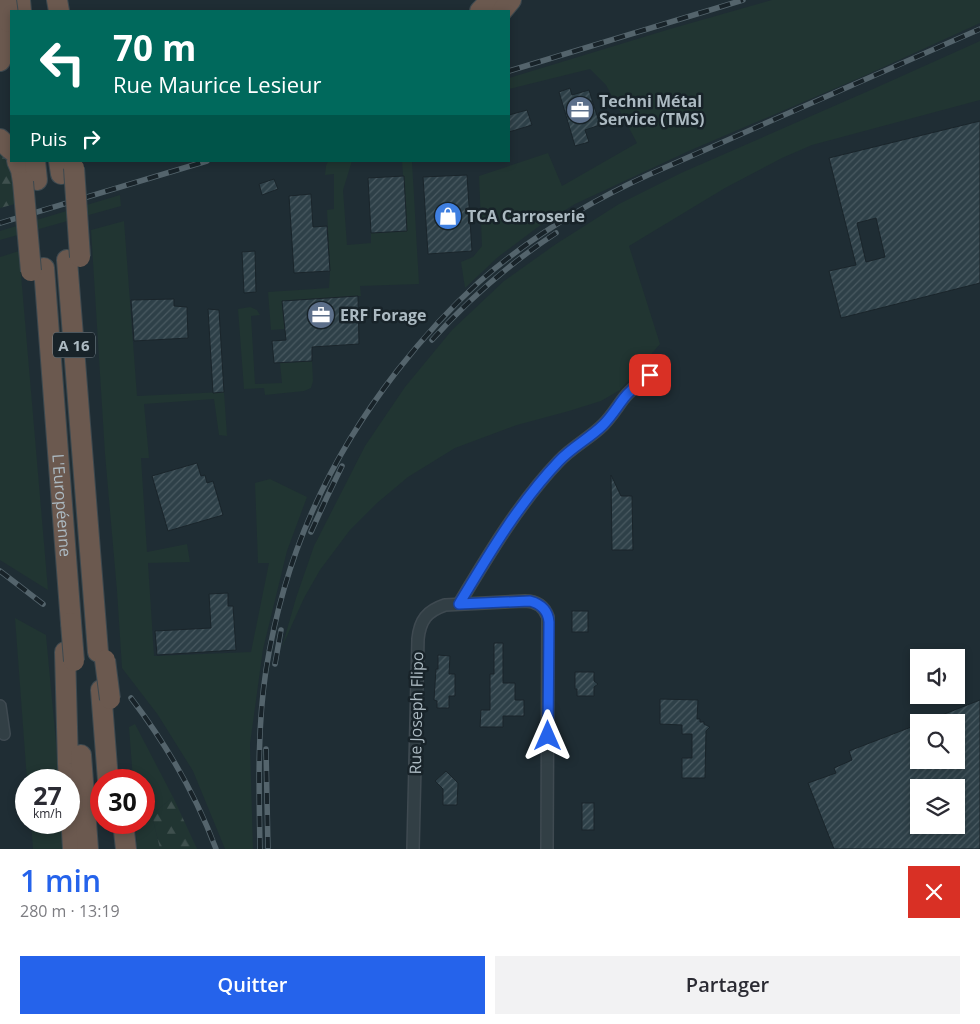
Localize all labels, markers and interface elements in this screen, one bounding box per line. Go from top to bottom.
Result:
text: 70 m [113,24,196,71]
icon: left [30,30,95,95]
text: Rue Maurice Lesieur [113,69,322,99]
place label: Techni Métal Service (TMS) [599,90,704,130]
office icon: Techni Métal Service (TMS) [565,95,595,125]
icon: right [77,125,105,153]
text: Puis [30,126,67,152]
shop icon: TCA Carroserie [433,201,463,231]
place label: TCA Carroserie [467,205,585,227]
office icon: ERF Forage [306,300,336,330]
place label: ERF Forage [340,304,427,326]
road number: A 16 [53,332,95,358]
pin [629,354,671,396]
icon: arrive [636,361,664,389]
street label: L'Européenne [47,453,77,558]
map controls [910,649,965,834]
button: sound [910,649,965,704]
street label: Rue Joseph Flipo [404,651,428,775]
position arrow [521,709,573,761]
button: search [910,714,965,769]
speed limit sign: 30 [90,769,155,834]
text: 27 [33,778,62,812]
button: layers [910,779,965,834]
text: km/h [33,805,62,822]
text: 1 min [20,860,101,901]
button: close [908,866,960,918]
text: 280 m · 13:19 [20,900,120,922]
button: Quitter [20,956,485,1014]
button: Partager [495,956,960,1014]

